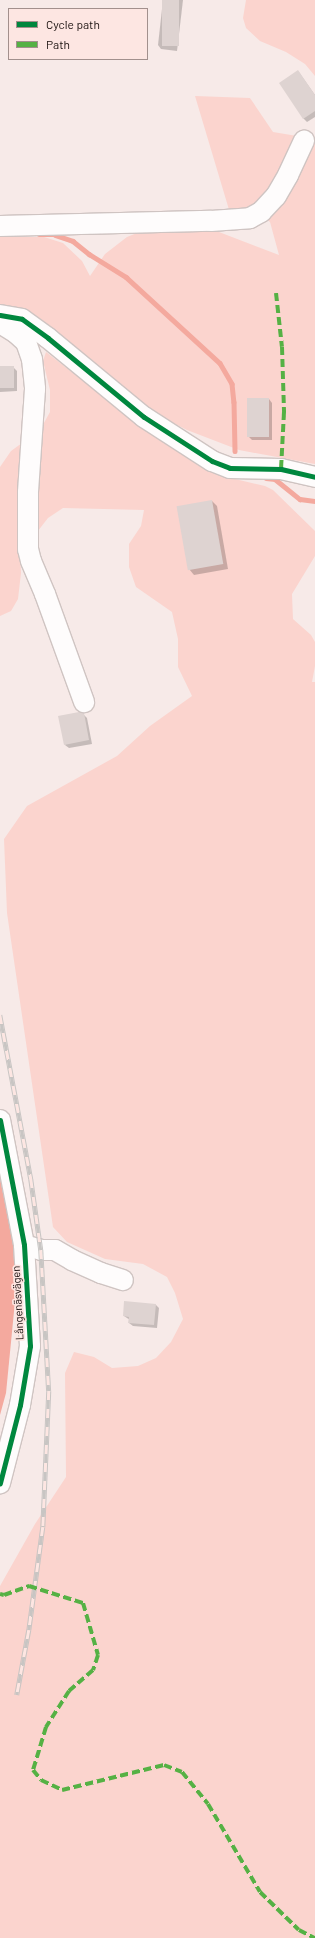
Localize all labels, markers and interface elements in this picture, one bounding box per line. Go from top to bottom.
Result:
legend [8,8,148,60]
text: Cycle path [46,17,100,31]
text: Path [46,37,70,51]
street label: Långenäsvägen [9,1265,27,1341]

